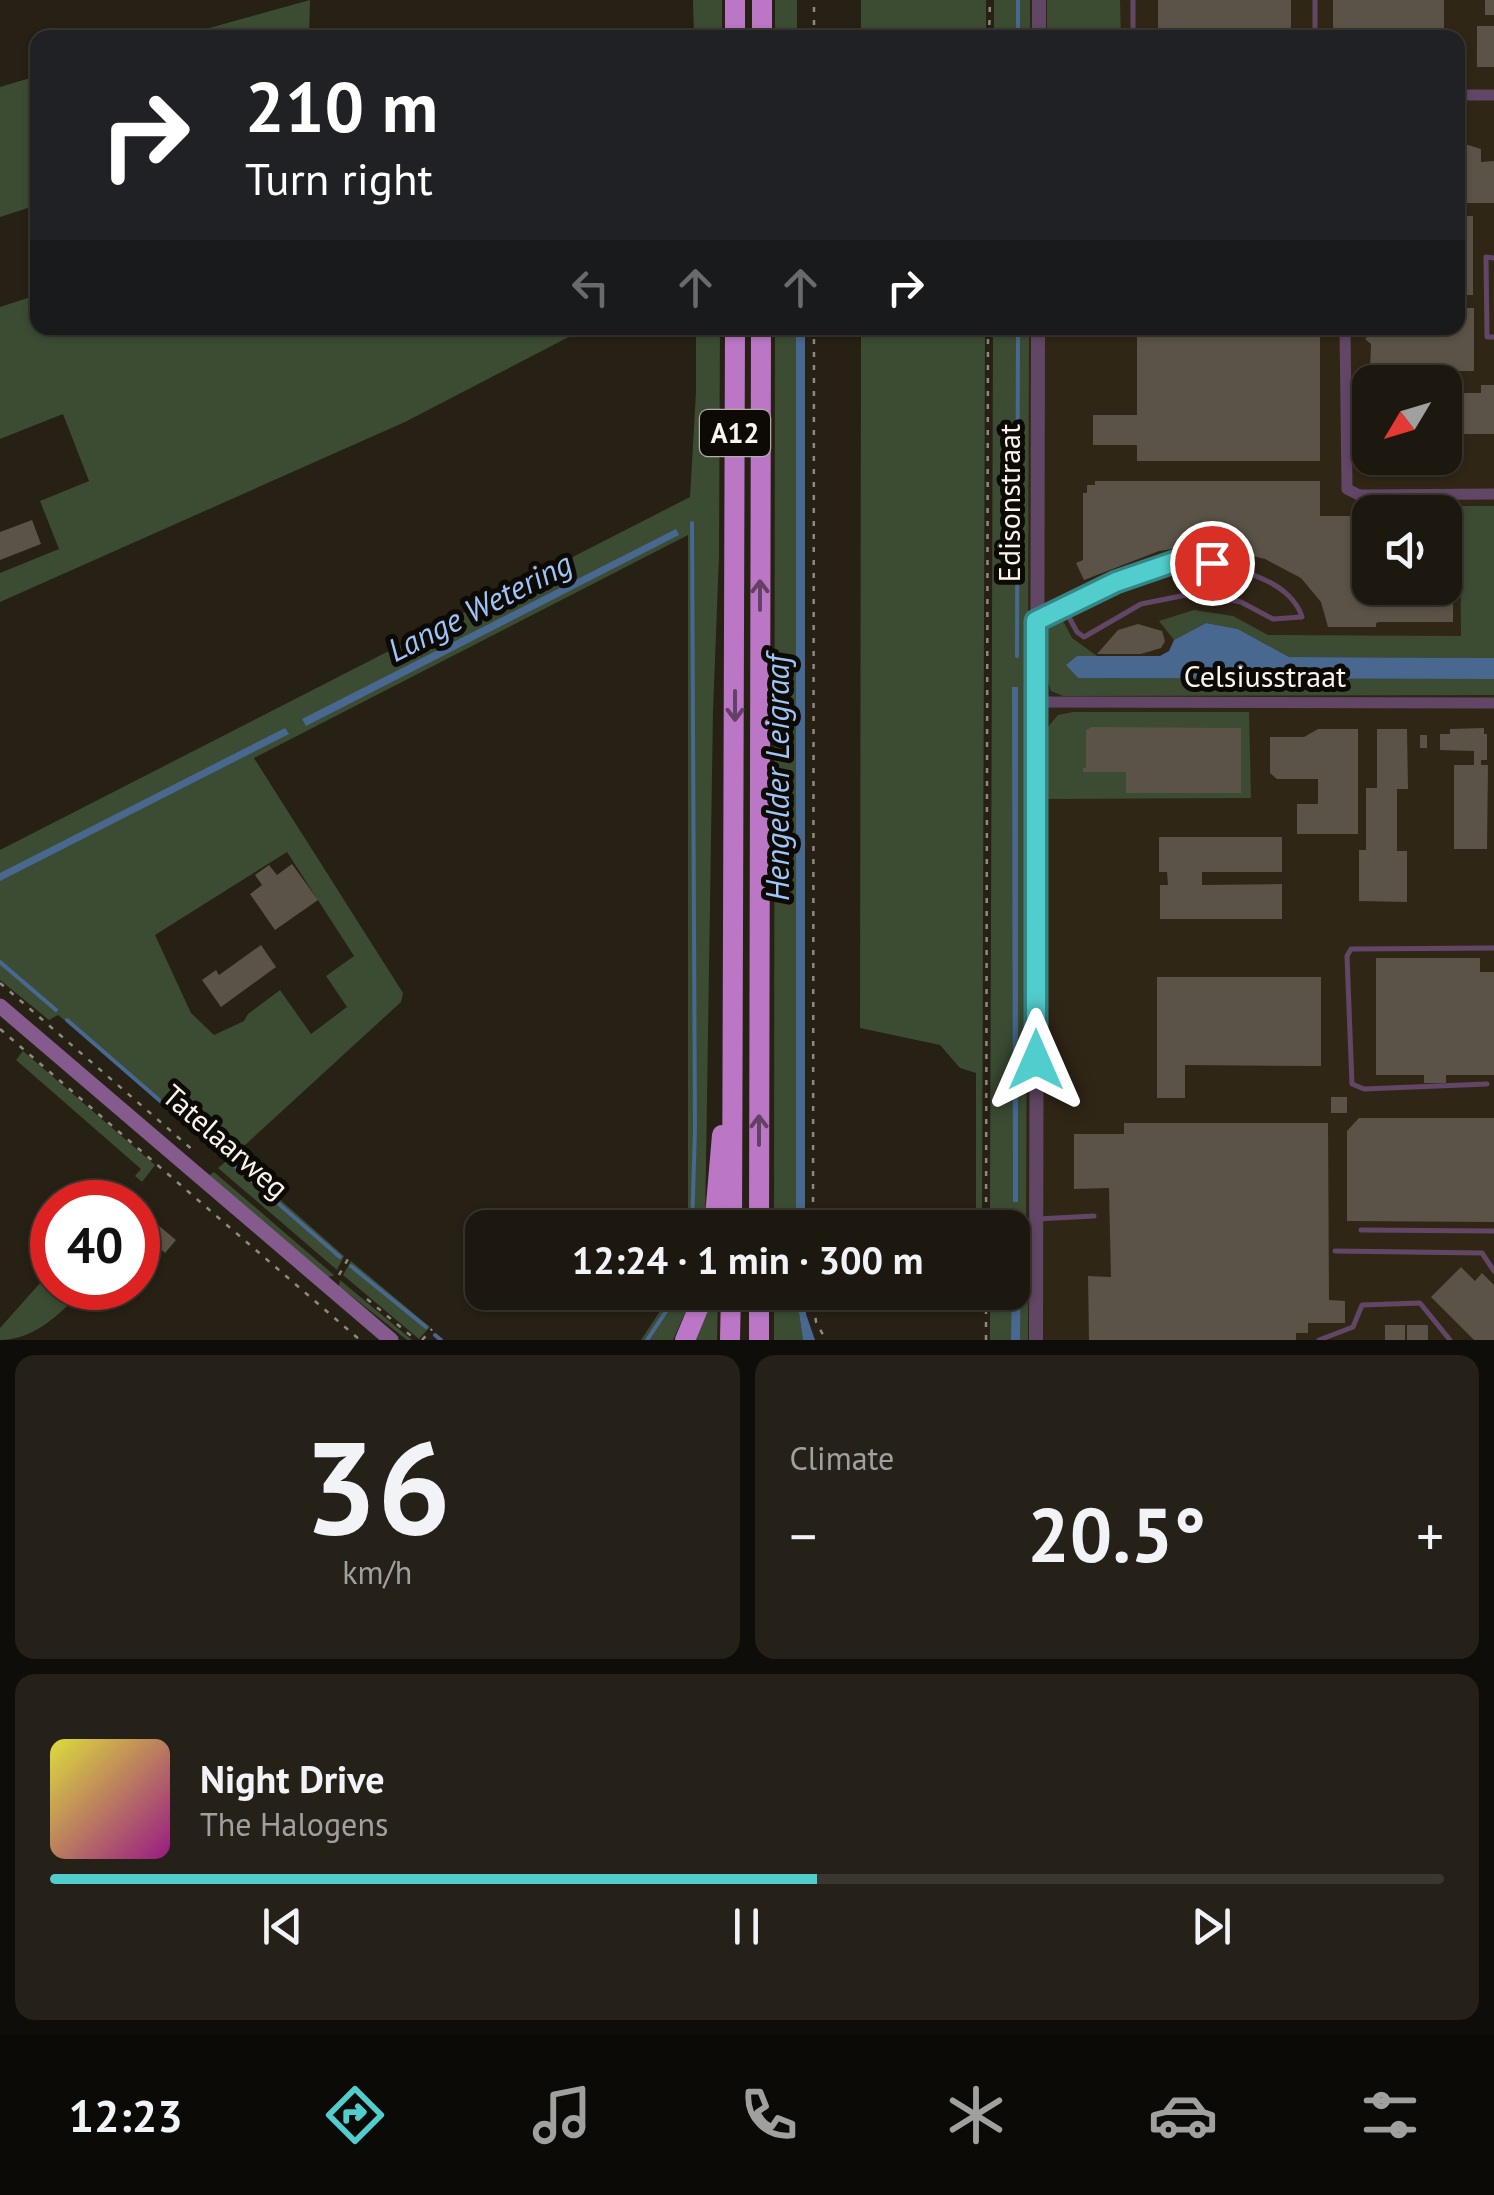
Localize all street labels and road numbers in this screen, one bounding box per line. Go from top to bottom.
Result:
road number: A12 [700,410,770,456]
street label: Edisonstraat [989,424,1028,582]
street label: Celsiusstraat [1184,656,1346,695]
street label: Tatelaarweg [155,1075,297,1206]

